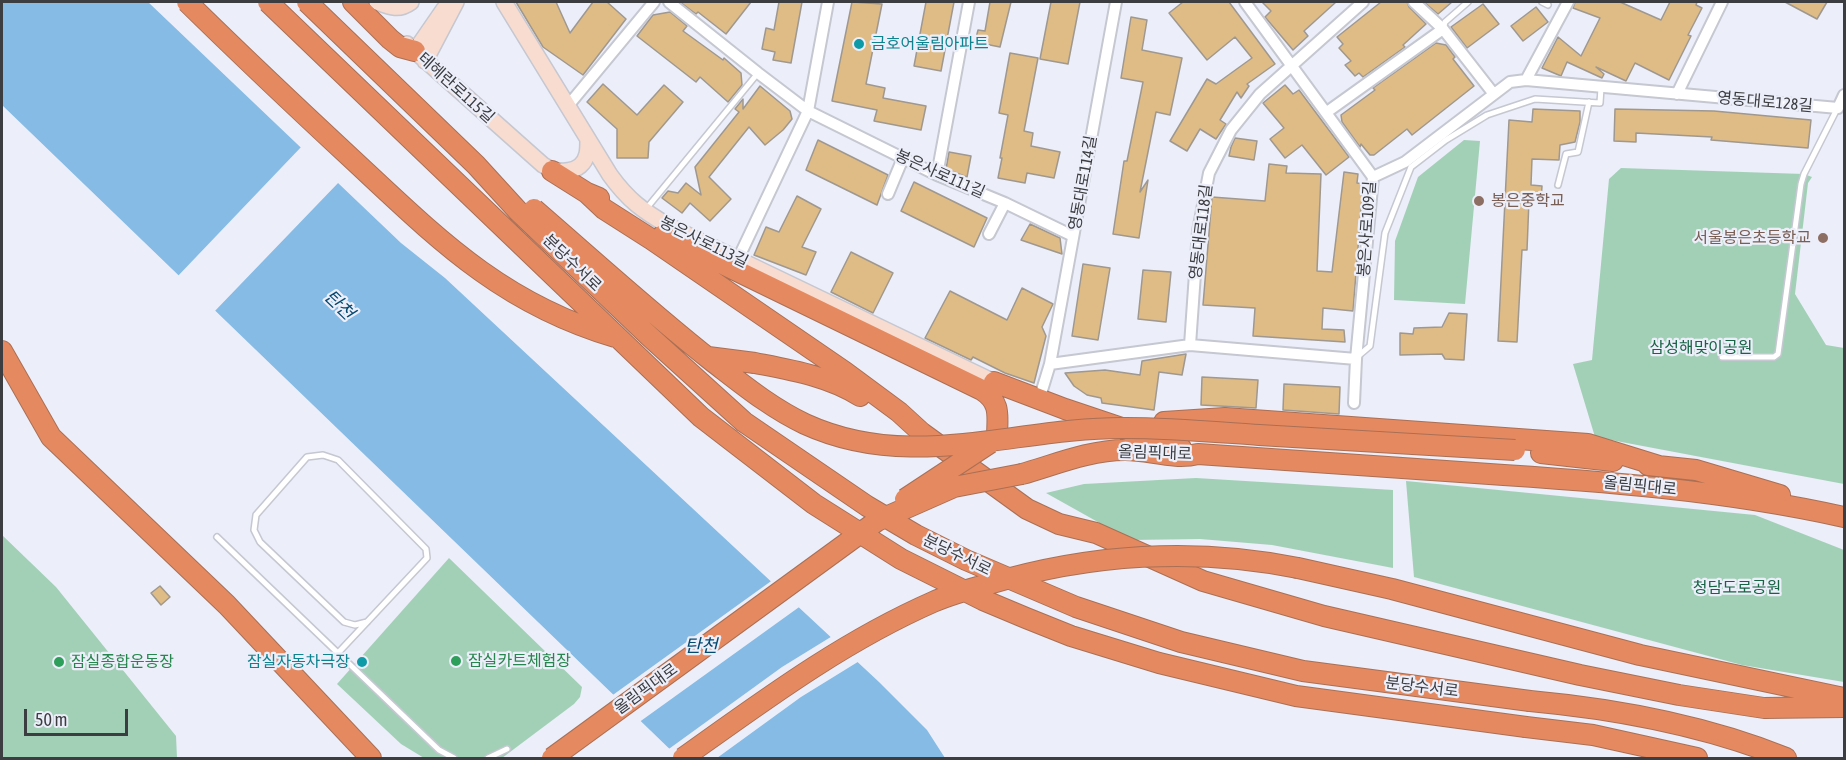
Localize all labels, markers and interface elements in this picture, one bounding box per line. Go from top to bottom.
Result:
place label: 금호어울림아파트 [871,34,989,54]
marker: 금호어울림아파트 [852,37,866,51]
street label: 테헤란로115길 [414,49,498,127]
street label: 영동대로128길 [1716,88,1814,116]
street label: 영동대로114길 [1065,134,1101,232]
street label: 봉은사로111길 [892,146,988,202]
street label: 봉은사로109길 [1354,180,1380,278]
street label: 영동대로118길 [1186,183,1216,281]
place label: 봉은중학교 [1491,191,1565,211]
marker: 봉은중학교 [1472,194,1486,208]
street label: 봉은사로113길 [657,212,751,272]
place label: 서울봉은초등학교 [1693,228,1811,248]
street label: 분당수서로 [539,231,605,295]
marker: 서울봉은초등학교 [1816,231,1830,245]
water label: 탄천 [320,286,358,324]
park label: 삼성해맞이공원 [1649,338,1753,358]
street label: 올림픽대로 [1118,442,1192,464]
street label: 올림픽대로 [1602,473,1678,499]
street label: 분당수서로 [920,530,994,580]
park label: 청담도로공원 [1693,578,1781,598]
water label: 탄천 [684,635,718,657]
place label: 잠실카트체험장 [468,651,571,671]
place label: 잠실종합운동장 [71,652,174,672]
place label: 잠실자동차극장 [247,652,350,672]
marker: 잠실카트체험장 [449,654,463,668]
marker: 잠실종합운동장 [52,655,66,669]
marker: 잠실자동차극장 [355,655,369,669]
street label: 올림픽대로 [611,660,681,718]
street label: 분당수서로 [1384,673,1460,701]
scale bar [27,697,130,735]
text: 50 m [35,709,67,730]

